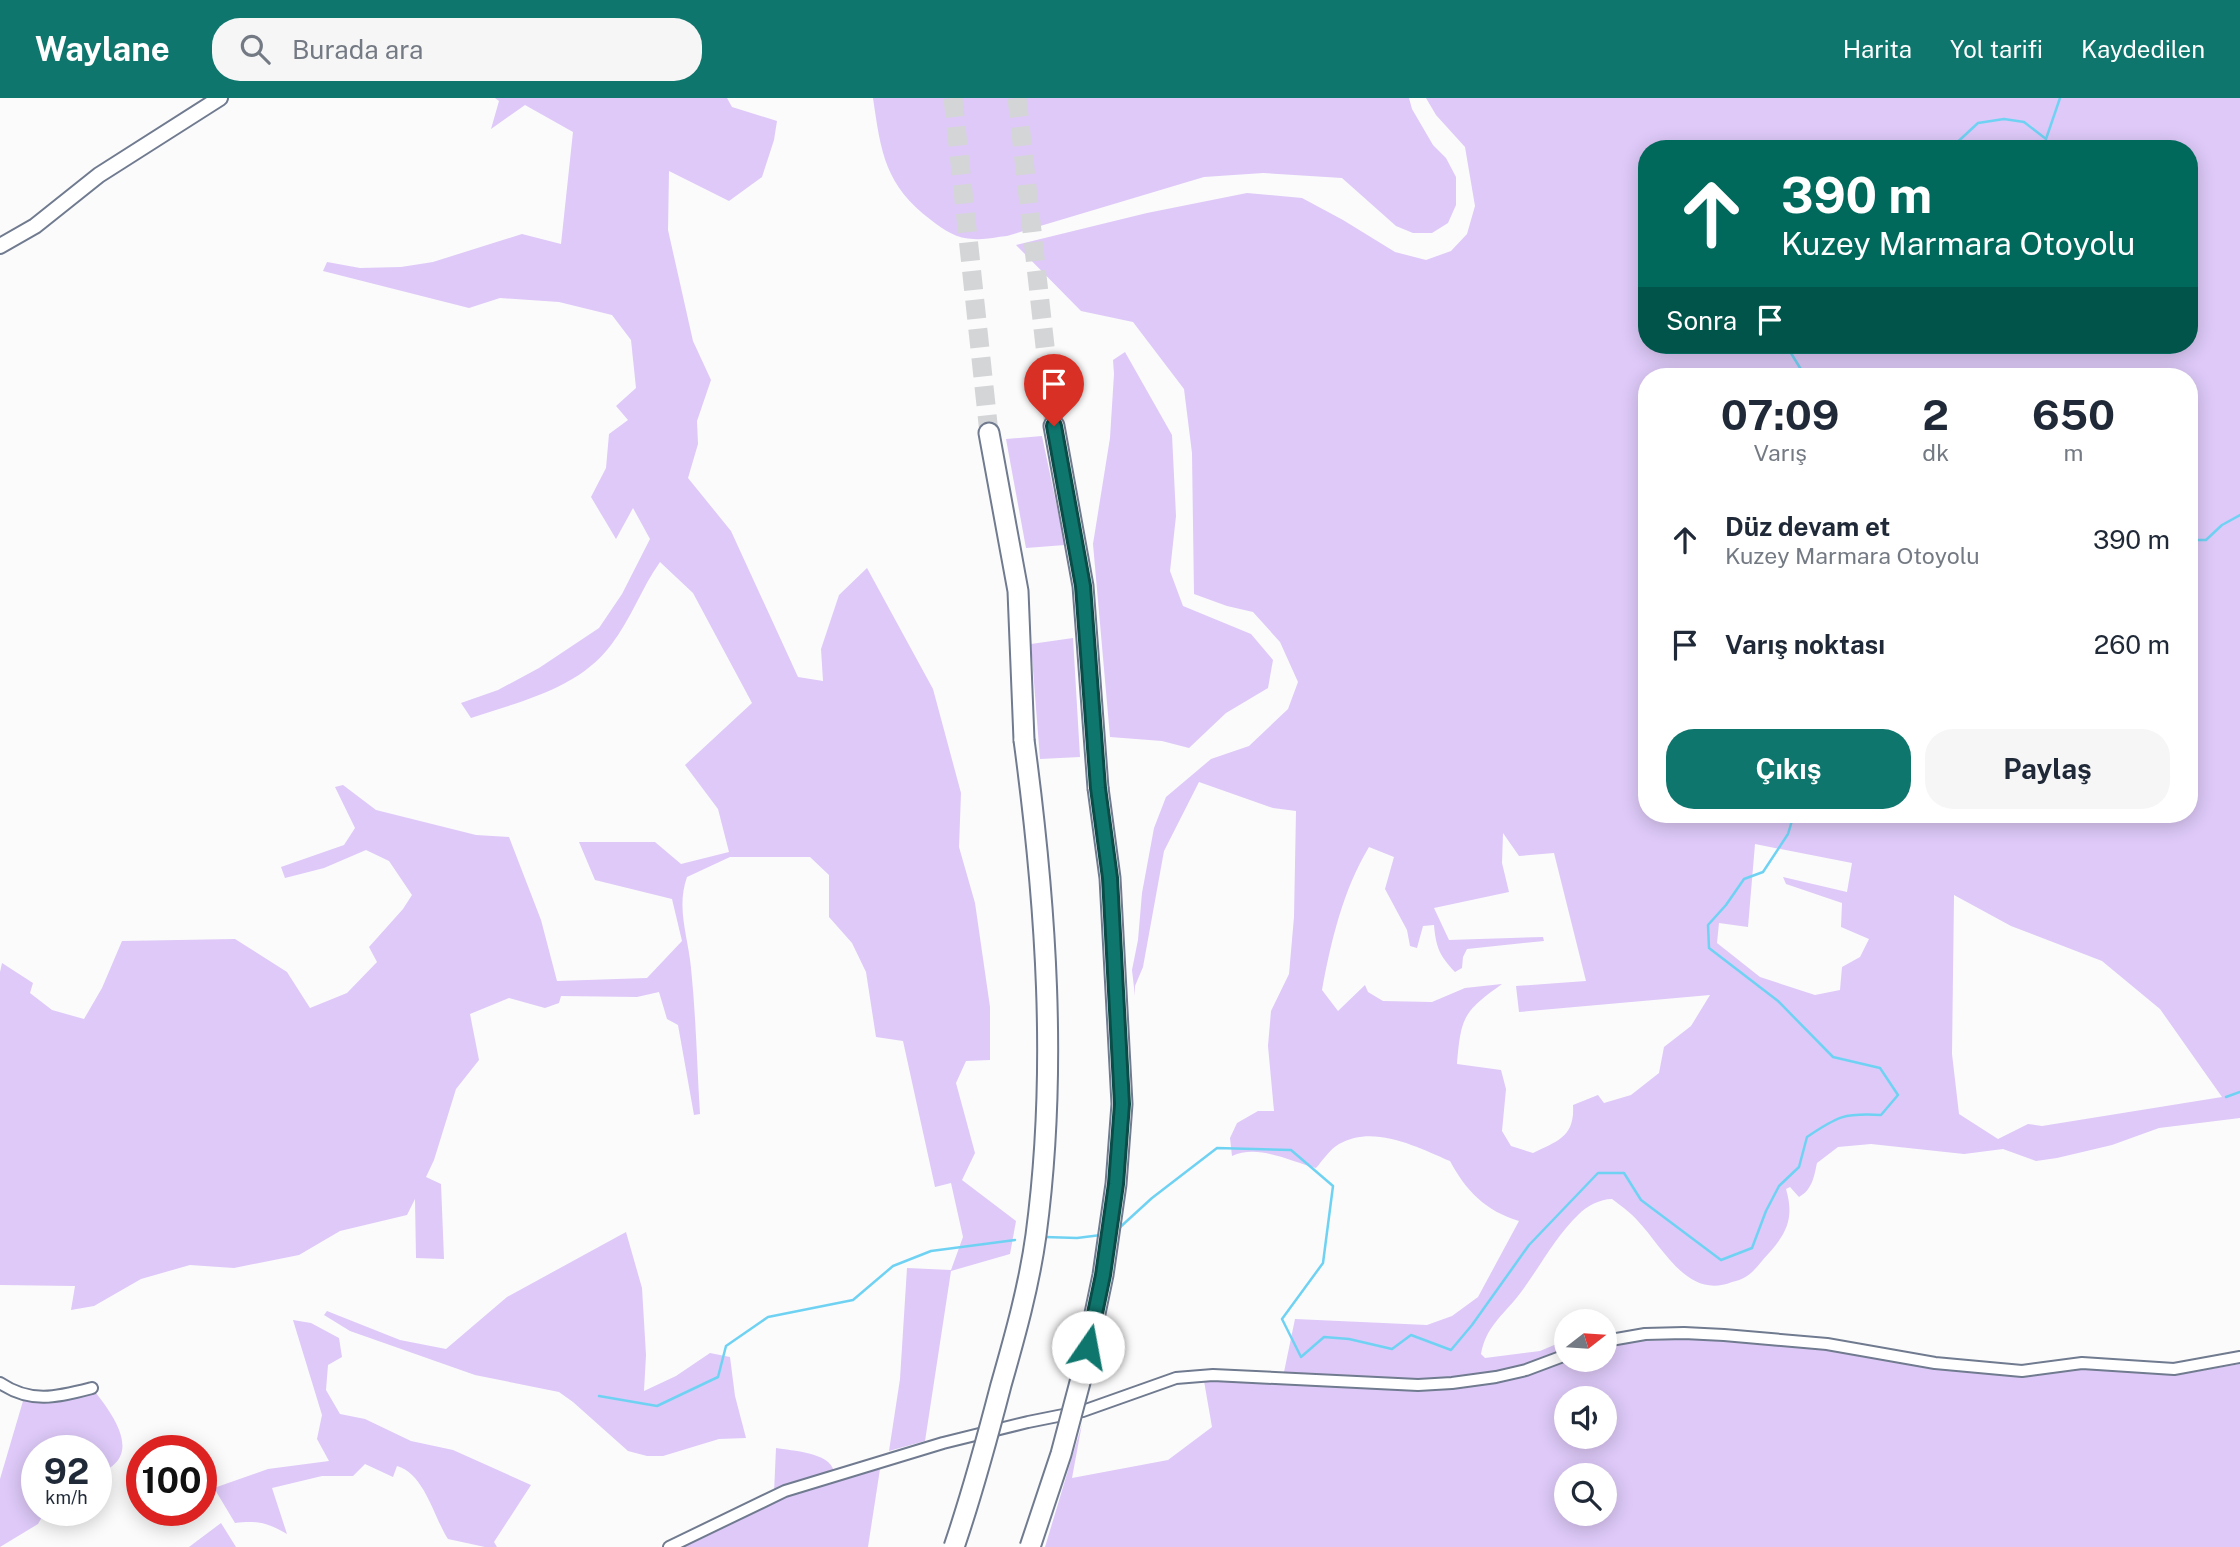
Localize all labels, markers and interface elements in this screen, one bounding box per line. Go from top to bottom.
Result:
search box [212,18,702,81]
text: Waylane [35,30,170,68]
icon: search [236,30,274,68]
text: Burada ara [292,34,423,65]
text: Harita [1843,35,1912,63]
text: Yol tarifi [1950,35,2043,63]
text: Kaydedilen [2081,35,2205,63]
text: 390 m [1781,166,1932,224]
icon: ahead [1666,168,1757,259]
text: Kuzey Marmara Otoyolu [1781,225,2135,262]
icon: arrive [1751,301,1789,339]
text: Sonra [1666,305,1737,336]
pin [1024,354,1084,426]
icon: arrive [1035,365,1073,403]
text: 07:09 [1721,390,1839,439]
text: 2 [1922,390,1949,439]
text: 650 [2032,390,2115,439]
text: Varış [1753,439,1807,466]
text: dk [1922,439,1949,466]
text: m [2064,439,2083,466]
text: Düz devam et [1725,511,1890,542]
icon: ahead [1666,521,1704,559]
text: 390 m [2093,524,2170,555]
text: Kuzey Marmara Otoyolu [1725,542,1980,569]
icon: arrive [1666,626,1704,664]
text: Varış noktası [1725,629,1885,660]
text: 260 m [2094,629,2170,660]
button: Çıkış [1666,729,1911,809]
button: Paylaş [1925,729,2170,809]
north arrow [1554,1309,1617,1372]
map controls [1554,1309,1617,1526]
position arrow [1051,1310,1125,1384]
button: sound [1554,1386,1617,1449]
speed limit sign: 100 [126,1435,217,1526]
text: 92 [44,1451,89,1492]
button: search [1554,1463,1617,1526]
text: km/h [45,1487,88,1508]

